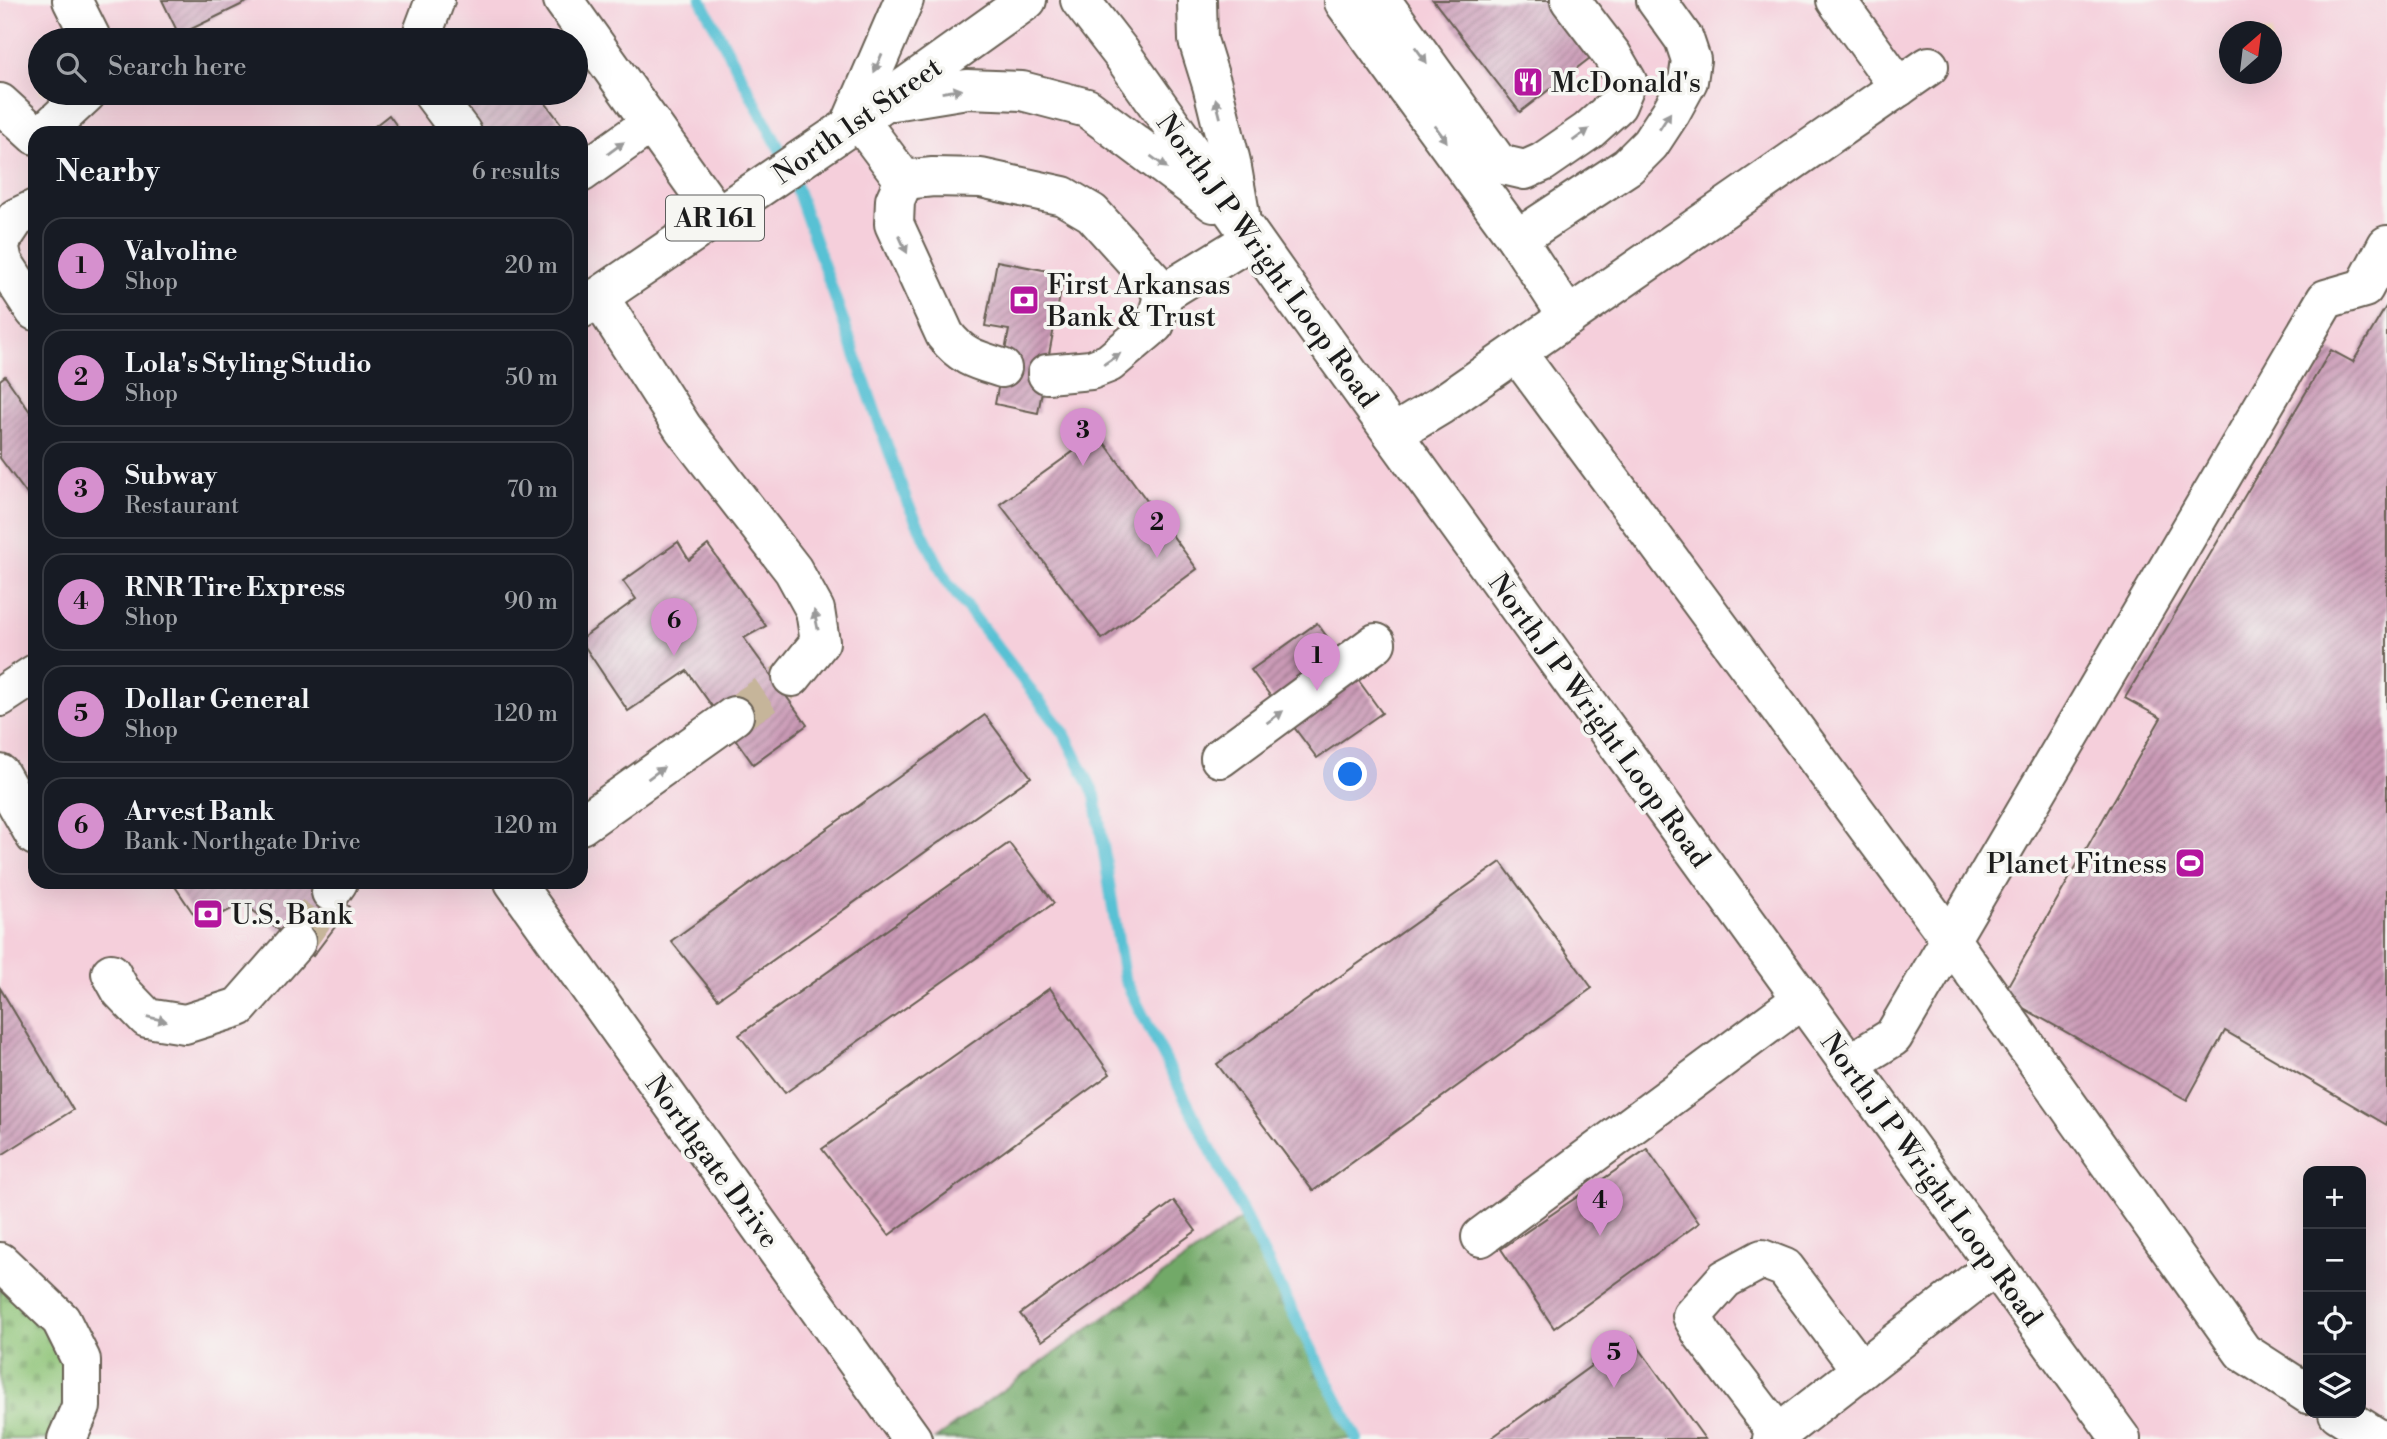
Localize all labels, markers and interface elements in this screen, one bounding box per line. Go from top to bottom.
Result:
north arrow [2219,21,2282,84]
search box [28,28,588,105]
one-way arrow [1414,46,1428,64]
icon: search [52,48,90,86]
street label: North 1st Street [767,50,949,192]
text: Search here [108,51,247,83]
one-way arrow [872,53,884,73]
restaurant icon: McDonald's [1511,65,1545,99]
place label: McDonald's [1551,66,1701,101]
one-way arrow [941,86,963,97]
one-way arrow [1212,97,1223,119]
street label: North J P Wright Loop Road [1148,107,1385,415]
one-way arrow [1658,112,1671,131]
one-way arrow [1433,125,1447,143]
one-way arrow [1572,128,1591,142]
one-way arrow [607,141,625,155]
text: Nearby [56,153,160,191]
one-way arrow [1150,155,1168,169]
text: 6 results [472,158,560,186]
road number: AR 161 [666,196,764,240]
one-way arrow [897,234,909,254]
text: Valvoline [125,236,238,268]
text: 1 [75,252,87,280]
text: 20 m [505,252,558,280]
text: Shop [125,268,178,296]
place label: First Arkansas Bank & Trust [1046,268,1231,335]
bank icon: First Arkansas Bank & Trust [1007,283,1041,317]
text: Lola's Styling Studio [125,348,372,380]
one-way arrow [1103,352,1121,366]
text: 2 [74,364,88,392]
text: 50 m [505,364,558,392]
text: Shop [125,380,178,408]
pin: 3 [1060,408,1106,466]
text: Subway [125,460,217,492]
text: 3 [74,476,88,504]
text: 70 m [507,476,558,504]
text: Restaurant [125,492,239,520]
pin: 2 [1134,500,1180,558]
street label: North J P Wright Loop Road [1480,567,1717,875]
text: RNR Tire Express [125,572,345,604]
text: 4 [73,588,89,616]
text: 90 m [504,588,558,616]
pin: 6 [651,598,697,656]
text: Shop [125,604,178,632]
one-way arrow [811,609,822,631]
pin: 1 [1294,633,1340,691]
text: Dollar General [125,684,310,716]
text: 5 [74,700,88,728]
text: 120 m [494,700,558,728]
one-way arrow [1266,711,1284,725]
text: Shop [125,716,178,744]
your location [1333,757,1367,791]
one-way arrow [646,765,664,780]
text: Arvest Bank [125,796,275,828]
text: 6 [74,812,88,840]
text: 120 m [494,812,558,840]
text: Bank · Northgate Drive [125,828,361,856]
sports icon: Planet Fitness [2173,846,2207,880]
place label: Planet Fitness [1987,847,2167,882]
bank icon: U.S. Bank [191,897,225,931]
place label: U.S. Bank [231,898,353,933]
one-way arrow [147,1014,169,1025]
street label: North J P Wright Loop Road [1812,1026,2049,1334]
street label: Northgate Drive [637,1068,786,1255]
map controls [2303,1166,2366,1418]
button: + [2303,1166,2366,1229]
pin: 4 [1577,1178,1623,1236]
button: − [2303,1229,2366,1292]
button: locate [2303,1292,2366,1355]
pin: 5 [1591,1330,1637,1388]
button: layers [2303,1355,2366,1418]

